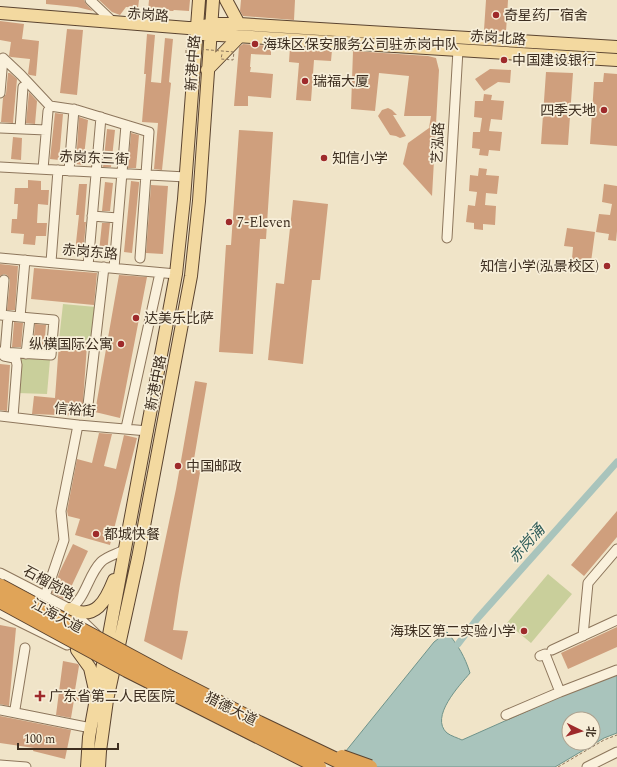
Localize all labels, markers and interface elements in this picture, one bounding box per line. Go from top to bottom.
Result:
street label: 赤岗路 [126,3,170,27]
place label: 奇星药厂宿舍 [504,5,588,26]
marker: 奇星药厂宿舍 [491,10,501,20]
street label: 赤岗北路 [469,26,527,50]
street label: 新港中路 [181,34,205,92]
place label: 海珠区保安服务公司驻赤岗中队 [263,34,459,55]
marker: 海珠区保安服务公司驻赤岗中队 [250,39,260,49]
place label: 中国建设银行 [512,50,596,71]
marker: 中国建设银行 [499,55,509,65]
place label: 瑞福大厦 [313,71,369,92]
marker: 瑞福大厦 [300,76,310,86]
place label: 四季天地 [540,100,596,121]
marker: 四季天地 [599,105,609,115]
street label: 艺泓路 [426,121,450,165]
street label: 赤岗东三街 [58,146,130,170]
place label: 知信小学 [332,148,388,169]
marker: 知信小学 [319,153,329,163]
place label: 7-Eleven [237,212,291,233]
marker: 7-Eleven [224,217,234,227]
street label: 赤岗东路 [61,239,119,265]
place label: 知信小学(泓景校区) [480,256,599,277]
marker: 知信小学(泓景校区) [602,261,612,271]
place label: 达美乐比萨 [144,308,214,329]
marker: 达美乐比萨 [131,313,141,323]
place label: 纵横国际公寓 [29,334,113,355]
marker: 纵横国际公寓 [116,339,126,349]
street label: 新港中路 [140,354,172,412]
street label: 信裕街 [53,398,97,422]
place label: 中国邮政 [186,456,242,477]
marker: 中国邮政 [173,461,183,471]
water label: 赤岗涌 [503,518,552,568]
place label: 都城快餐 [104,524,160,545]
marker: 都城快餐 [91,529,101,539]
street label: 石榴岗路 [19,561,79,605]
street label: 江海大道 [27,594,87,638]
place label: 海珠区第二实验小学 [390,621,516,642]
marker: 海珠区第二实验小学 [519,626,529,636]
place label: 广东省第二人民医院 [49,686,175,707]
street label: 猎德大道 [201,687,261,731]
marker: 广东省第二人民医院 [34,690,46,702]
north arrow [561,711,601,751]
scale bar [18,725,118,751]
text: 北 [582,726,599,738]
text: 100 m [24,730,55,749]

